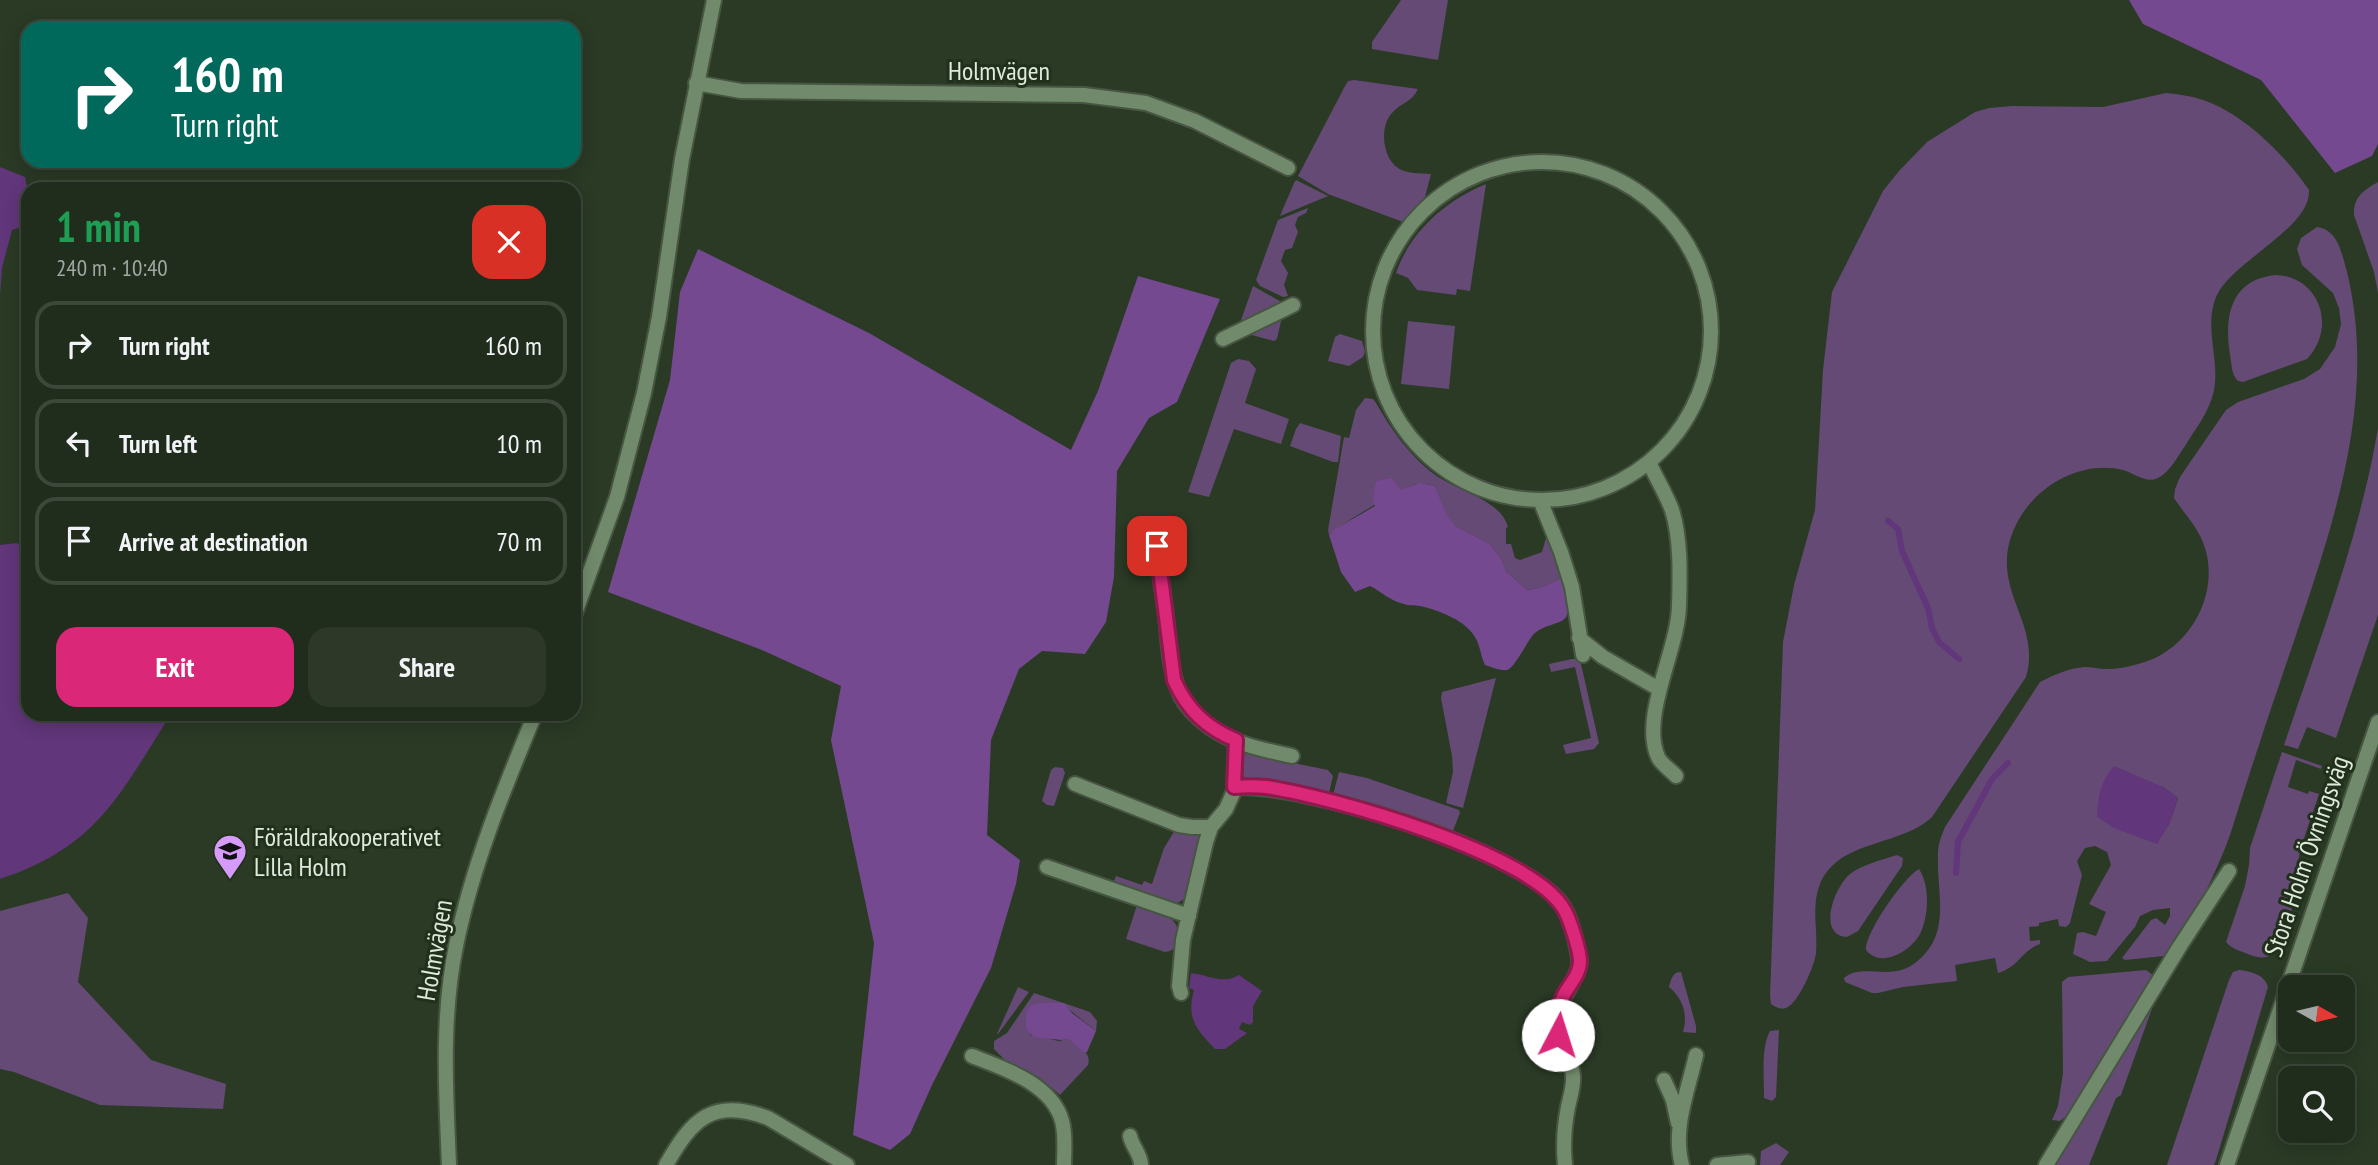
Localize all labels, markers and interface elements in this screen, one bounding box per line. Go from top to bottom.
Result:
text: 160 m [171,42,284,106]
icon: right [56,49,147,140]
street label: Holmvägen [948,54,1050,87]
text: Turn right [171,104,279,146]
text: 1 min [56,199,141,254]
button: close [472,205,546,279]
text: 240 m · 10:40 [56,253,168,282]
icon: right [60,326,98,364]
text: Turn right [119,329,210,362]
text: 160 m [484,329,542,362]
icon: left [60,424,98,462]
text: Turn left [119,427,197,460]
text: 10 m [496,427,542,460]
pin [1127,516,1187,576]
icon: arrive [60,522,98,560]
text: Arrive at destination [119,525,308,558]
text: 70 m [496,525,542,558]
icon: arrive [1138,527,1176,565]
button: Exit [56,627,294,707]
button: Share [308,627,546,707]
street label: Stora Holm Övningsväg [2256,751,2356,961]
place label: Föräldrakooperativet Lilla Holm [254,820,441,883]
school or university icon: Föräldrakooperativet Lilla Holm [211,832,249,881]
street label: Holmvägen [409,897,459,1003]
north arrow [2278,975,2356,1052]
map controls [2278,975,2355,1143]
position arrow [1521,998,1595,1072]
button: search [2278,1066,2355,1143]

